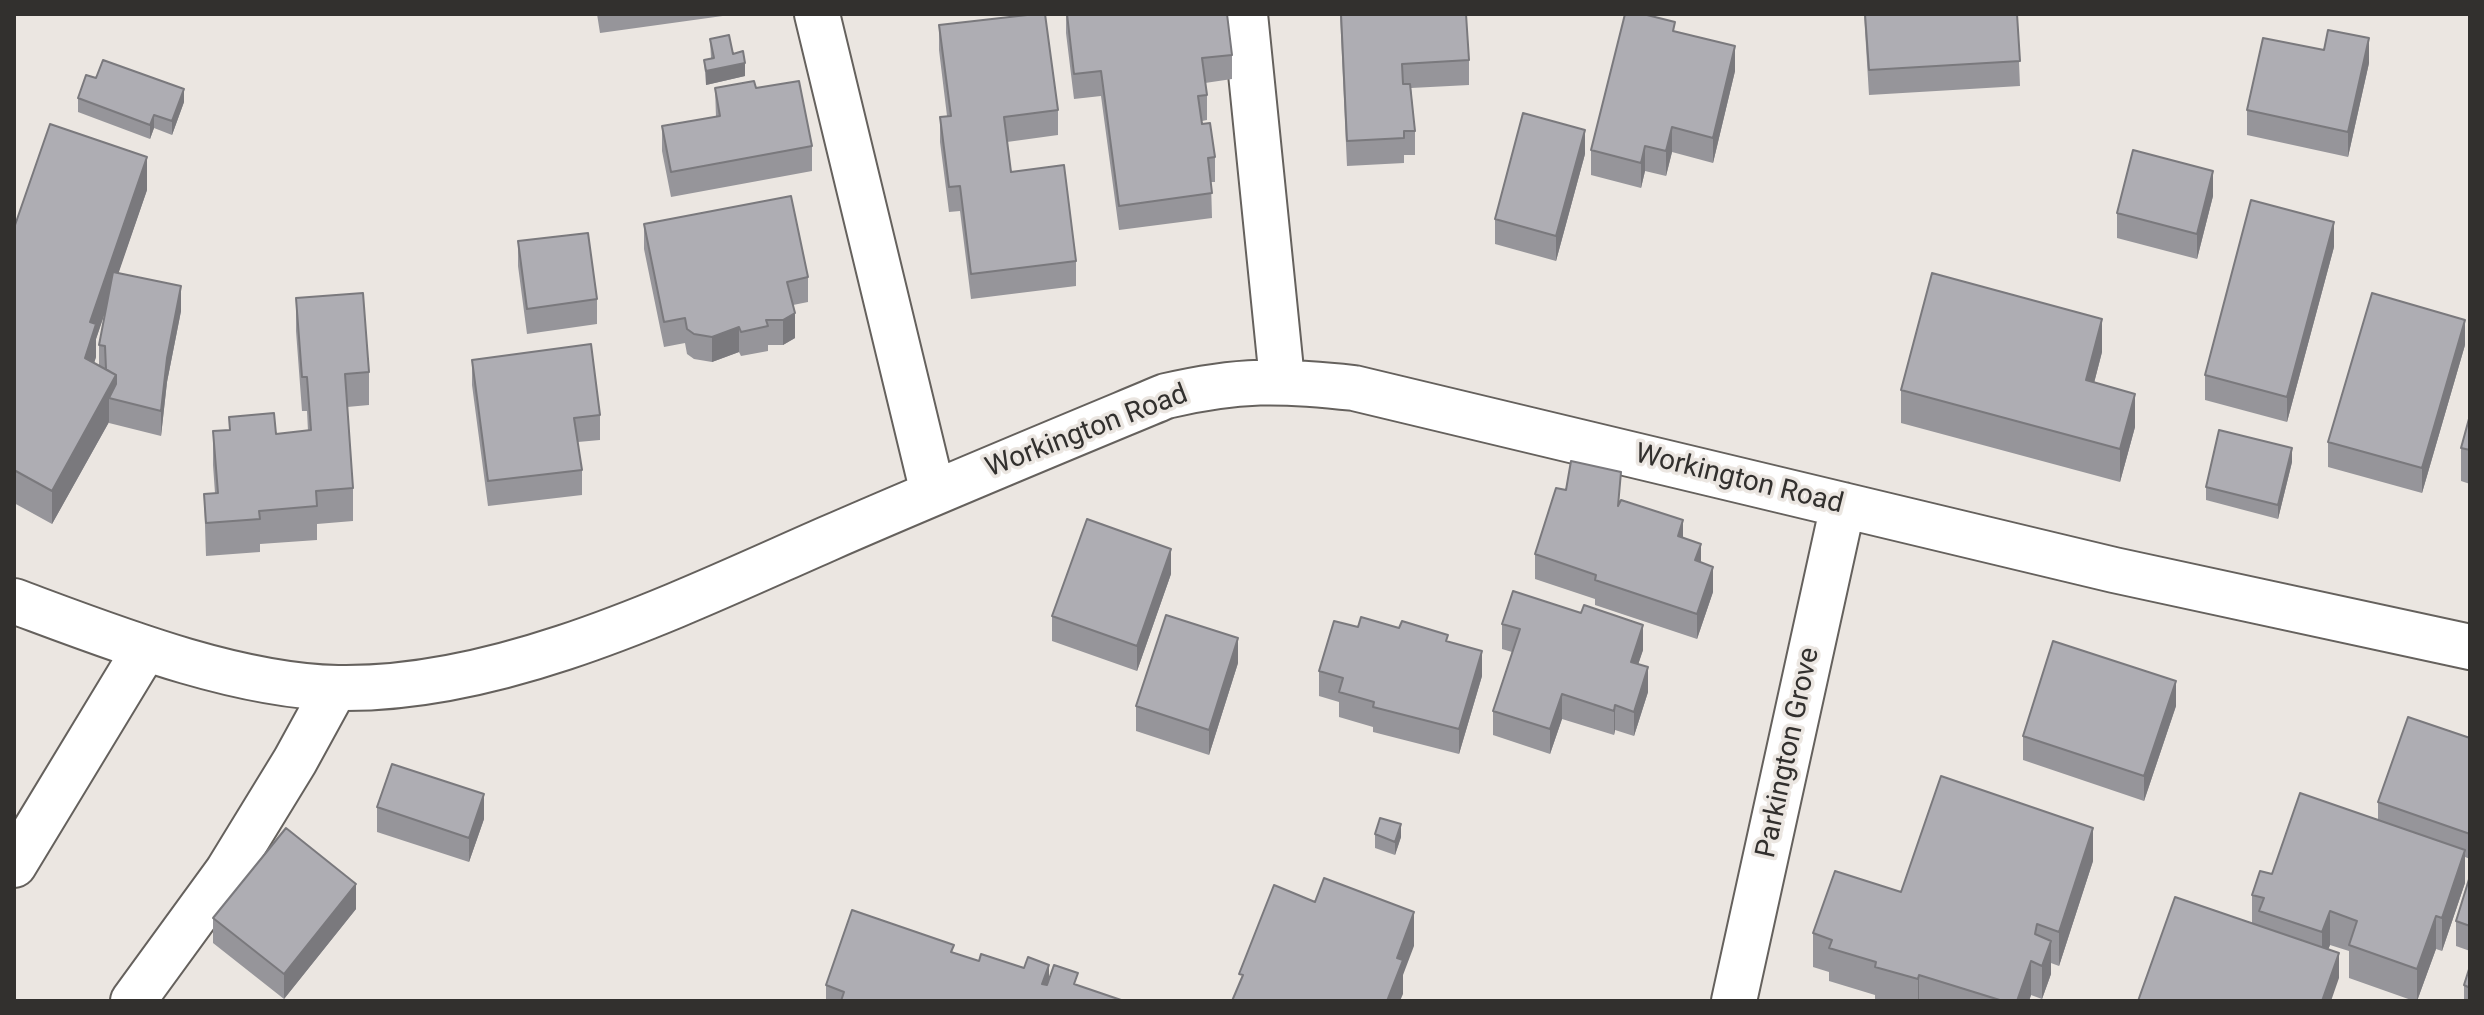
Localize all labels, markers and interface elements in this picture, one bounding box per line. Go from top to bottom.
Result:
street label: Workington Road [981,378,1193,486]
street label: Workington Road [1631,438,1847,522]
street label: Parkington Grove [1750,645,1828,861]

